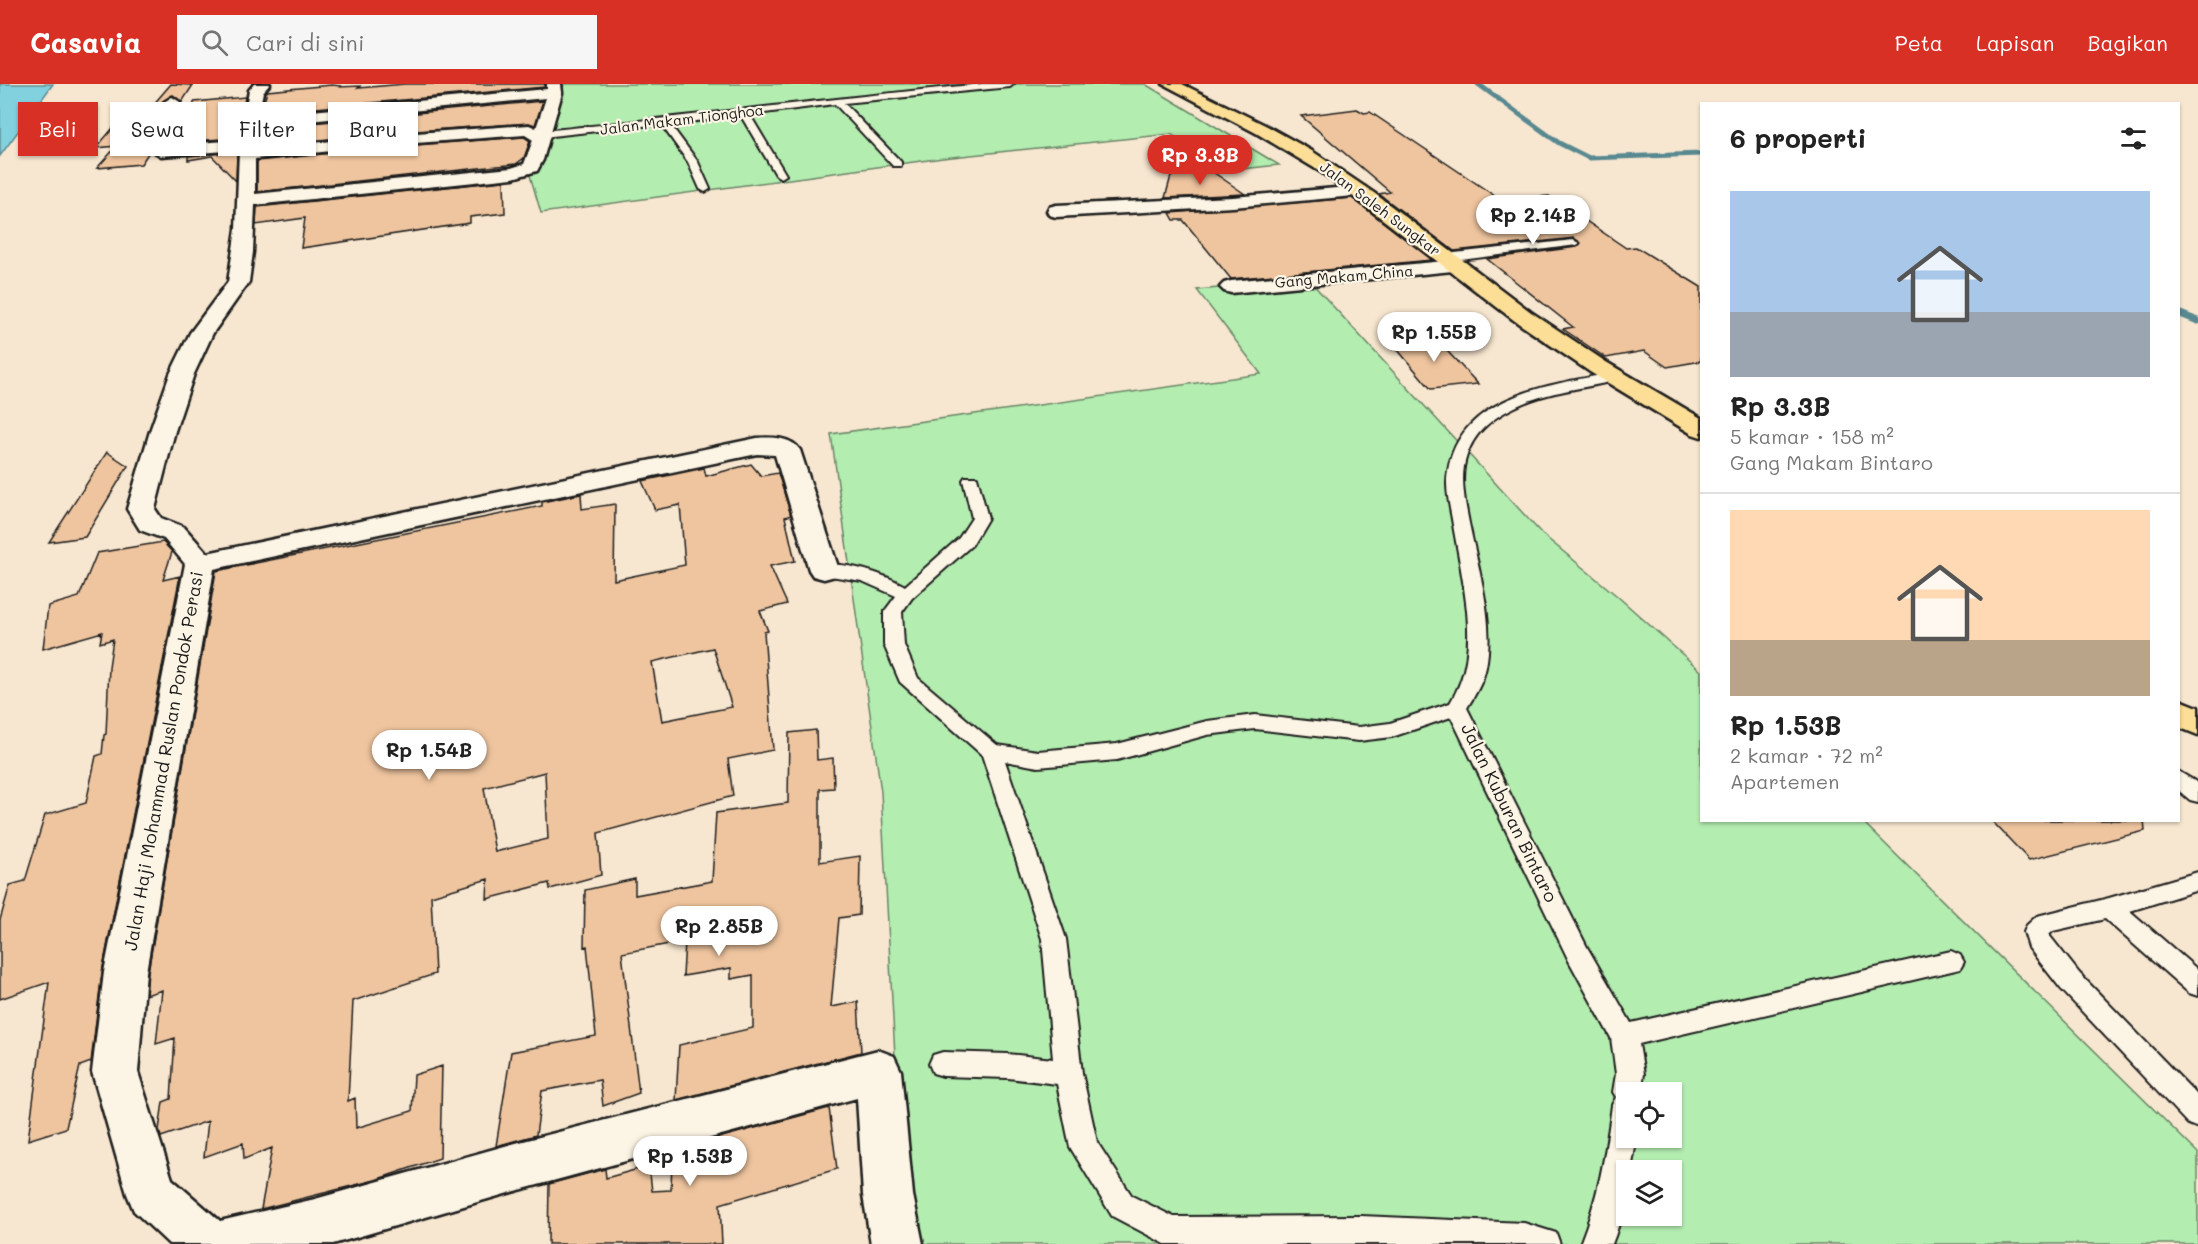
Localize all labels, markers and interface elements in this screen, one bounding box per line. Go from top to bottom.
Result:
search box [177,15,597,69]
text: Casavia [30,24,141,60]
icon: search [198,26,231,59]
text: Cari di sini [246,28,364,57]
text: Peta [1895,29,1943,56]
text: Lapisan [1976,29,2054,56]
text: Bagikan [2087,29,2168,56]
street label: Jalan Makam Tionghoa [599,99,765,139]
chip: Beli [18,102,98,156]
chip: Sewa [110,102,206,156]
chip: Filter [218,102,316,156]
chip: Baru [328,102,418,156]
text: 6 properti [1730,121,1867,155]
icon: filters [2117,122,2150,155]
pin: Rp 3.3B [1145,135,1255,186]
text: Rp 3.3B [1161,141,1239,167]
street label: Jalan Saleh Sungkar [1316,156,1445,260]
pin: Rp 2.14B [1471,195,1595,246]
text: Rp 2.14B [1490,201,1576,227]
icon: home [1886,230,1994,338]
street label: Gang Makam China [1274,260,1414,292]
pin: Rp 1.55B [1372,312,1496,363]
text: Rp 1.55B [1391,318,1477,344]
text: Rp 3.3B [1730,389,1830,423]
text: 5 kamar · 158 m² [1730,423,1894,449]
text: Gang Makam Bintaro [1730,449,1933,475]
icon: home [1886,549,1994,657]
street label: Jalan Haji Mohammad Ruslan Pondok Perasi [118,569,208,952]
text: Rp 1.53B [1730,708,1842,742]
street label: Jalan Kuburan Bintaro [1456,719,1564,906]
pin: Rp 1.54B [367,730,491,781]
text: Rp 1.54B [386,736,472,762]
text: 2 kamar · 72 m² [1730,742,1883,768]
text: Apartemen [1730,768,1839,794]
pin: Rp 2.85B [657,906,781,957]
text: Rp 2.85B [675,912,763,938]
map controls [1616,1082,1682,1226]
button: locate [1616,1082,1682,1148]
pin: Rp 1.53B [628,1136,752,1187]
text: Rp 1.53B [647,1142,733,1168]
button: layers [1616,1160,1682,1226]

